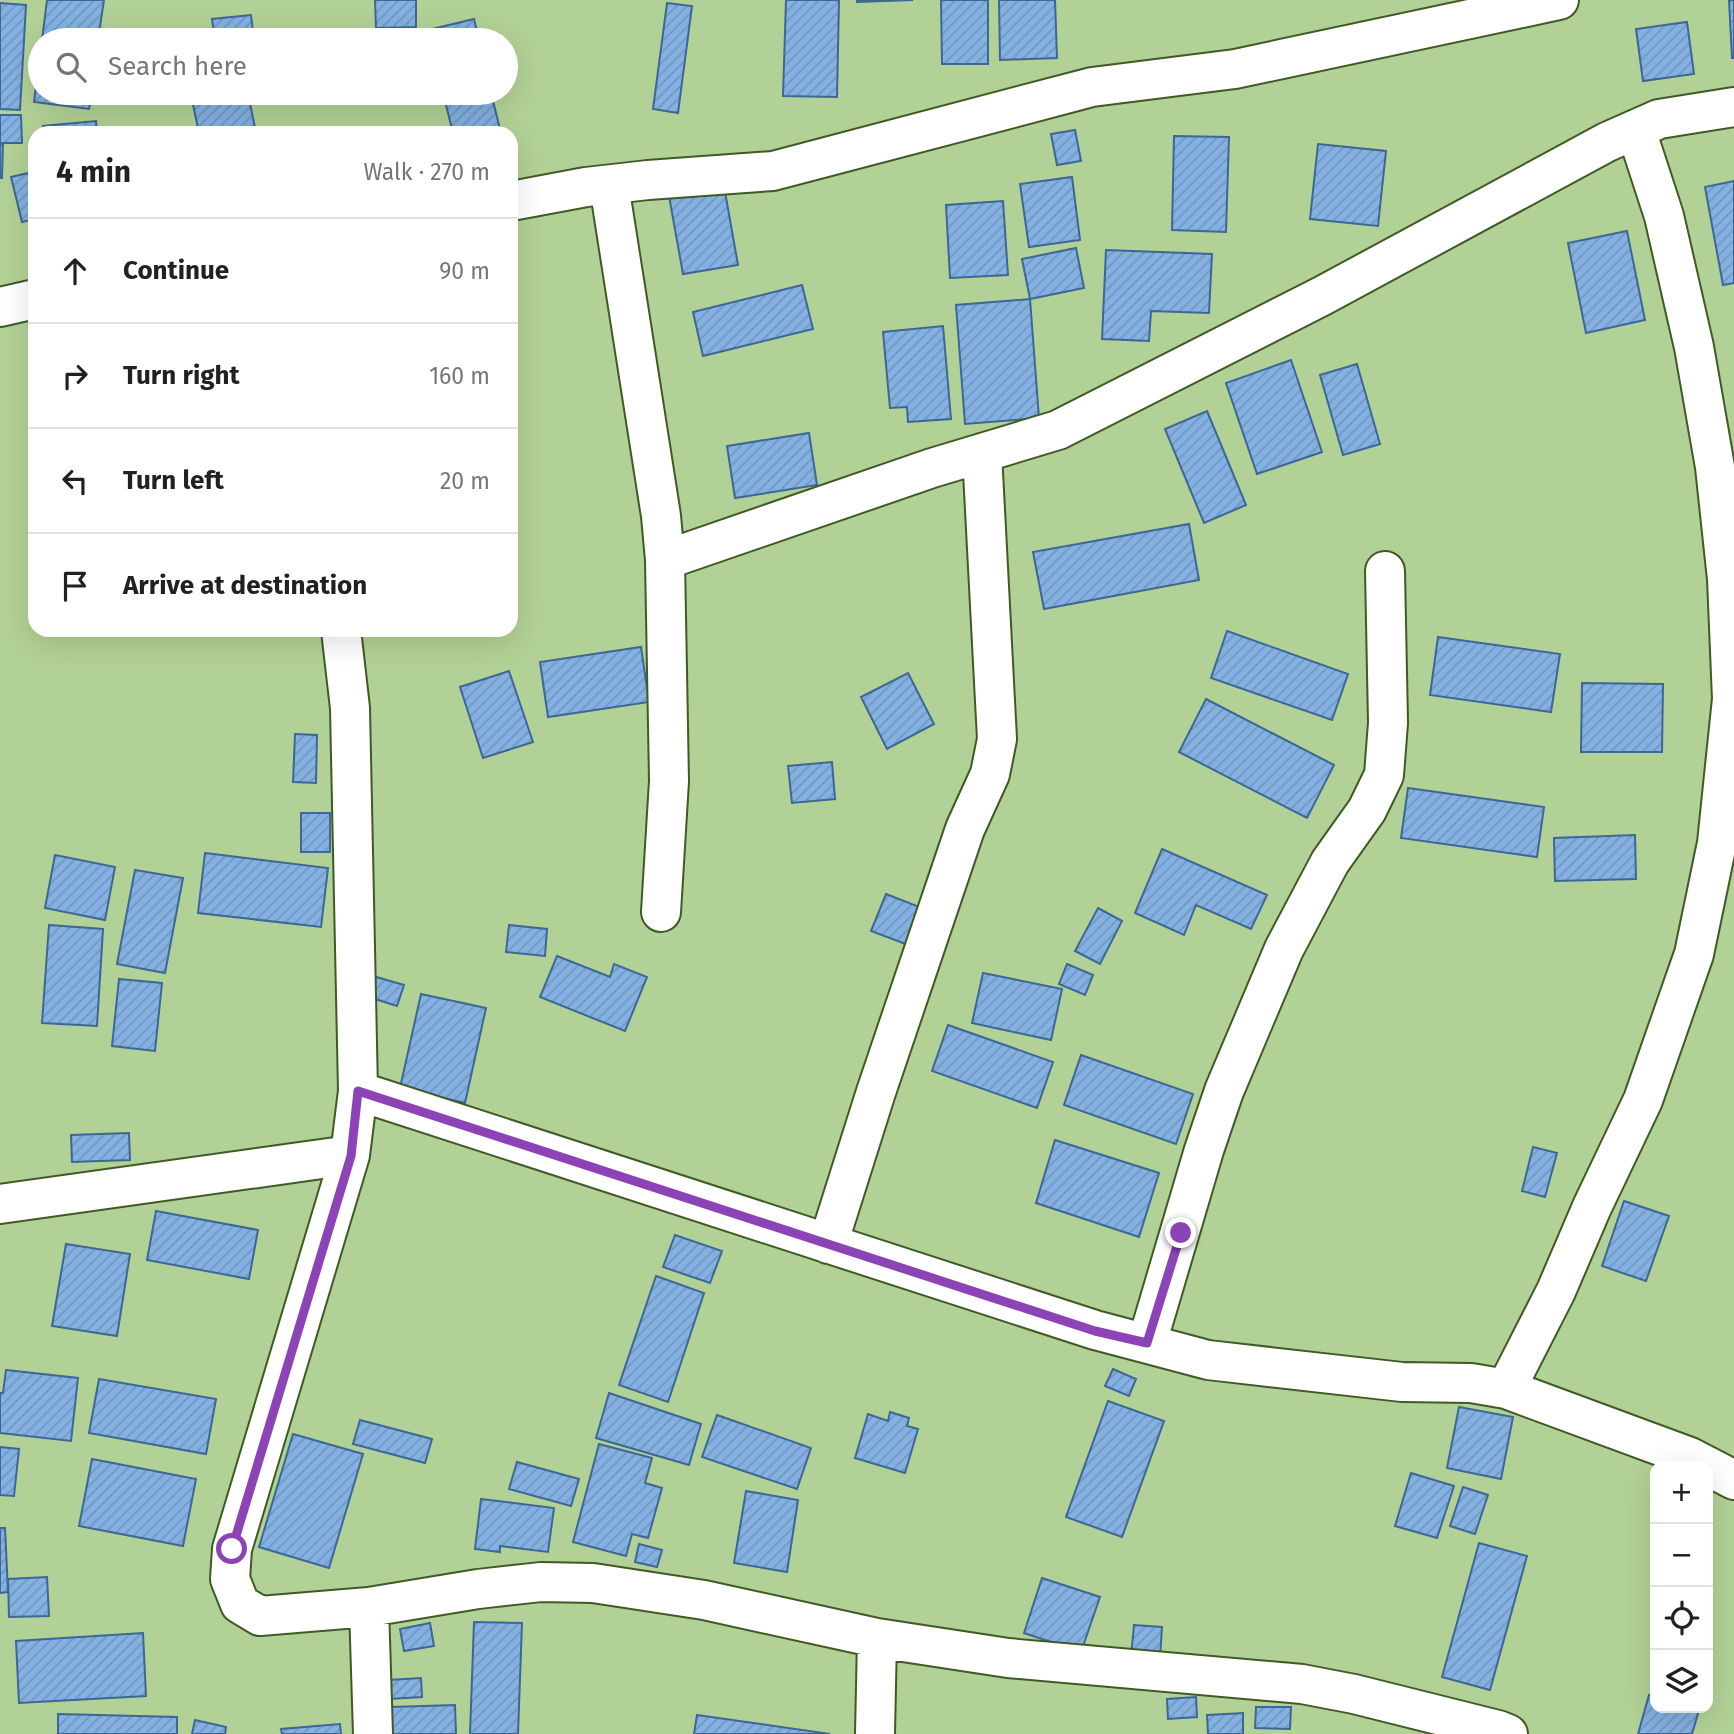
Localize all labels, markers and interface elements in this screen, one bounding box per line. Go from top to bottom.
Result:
search box [28,28,518,105]
icon: search [52,48,90,86]
text: Search here [108,51,247,82]
text: 4 min [56,154,131,190]
text: Walk · 270 m [363,158,490,186]
icon: ahead [56,252,94,290]
text: Continue [123,255,229,286]
text: 90 m [439,257,490,285]
icon: right [56,357,94,395]
text: Turn right [123,360,240,391]
text: 160 m [429,362,490,390]
icon: left [56,462,94,500]
text: Turn left [123,465,224,496]
text: 20 m [440,467,490,495]
icon: arrive [56,567,94,605]
text: Arrive at destination [123,570,367,601]
route end [1165,1217,1196,1248]
map controls [1650,1461,1713,1713]
button: + [1650,1461,1713,1524]
button: − [1650,1524,1713,1587]
route start [216,1533,247,1564]
button: locate [1650,1587,1713,1650]
button: layers [1650,1650,1713,1713]

